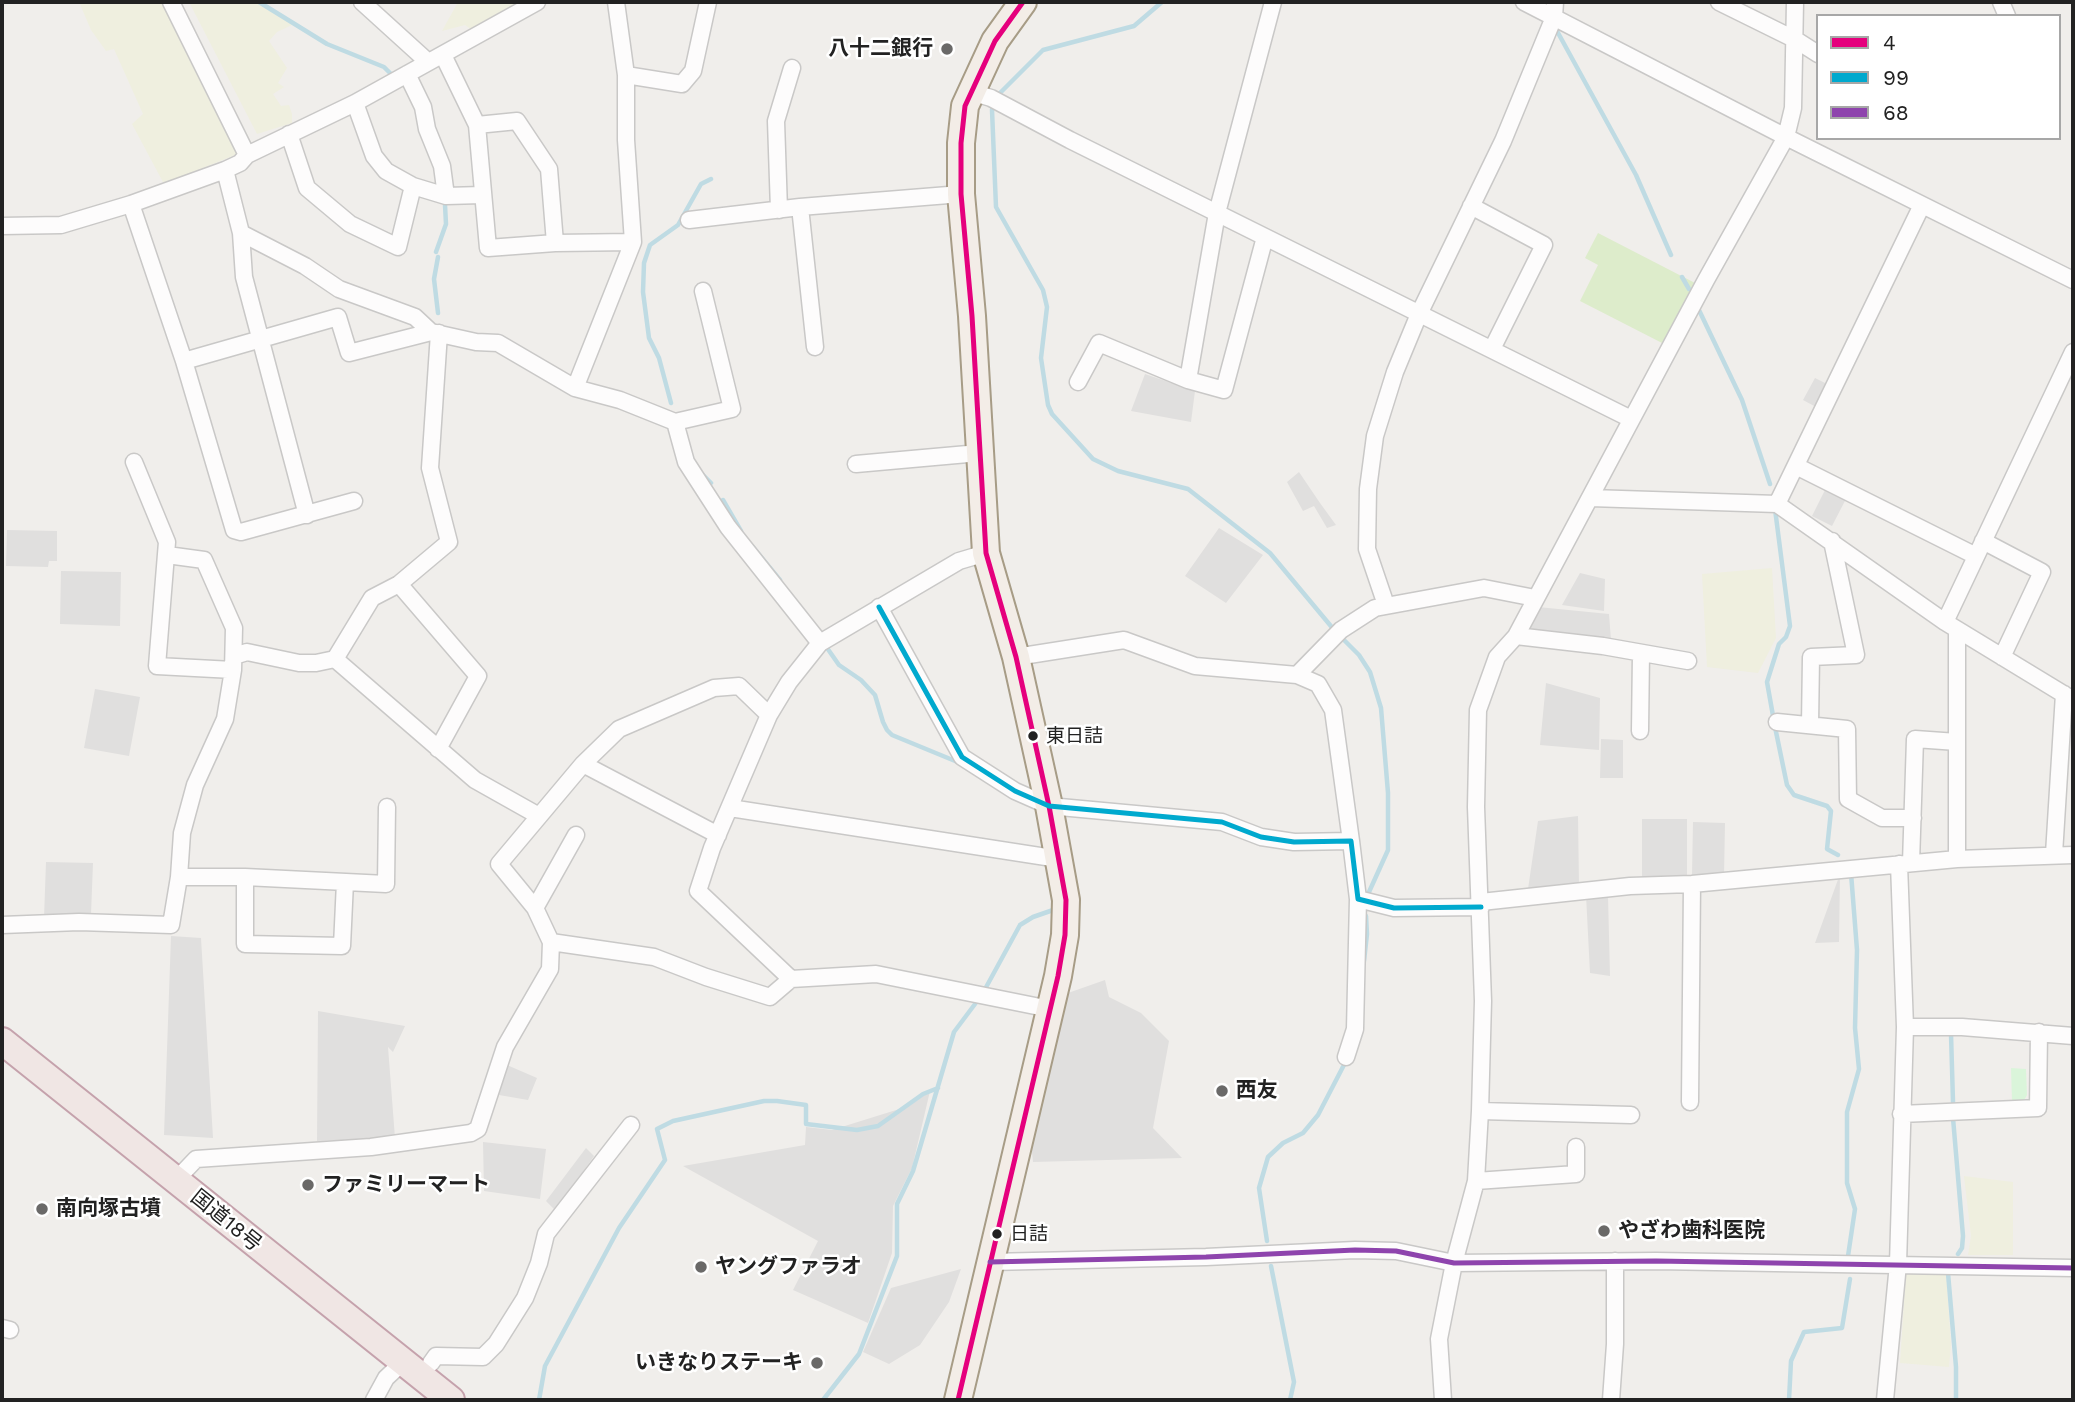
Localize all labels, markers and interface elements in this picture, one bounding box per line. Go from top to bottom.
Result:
legend [1816,14,2061,140]
text: 4 [1883,30,1896,55]
place label: 八十二銀行 [828,36,933,62]
marker: 八十二銀行 [939,41,955,57]
text: 99 [1883,65,1909,90]
text: 68 [1883,100,1909,125]
place label: 東日詰 [1046,725,1103,747]
marker: 東日詰 [1026,729,1040,743]
place label: 西友 [1236,1078,1278,1104]
marker: 西友 [1214,1083,1230,1099]
place label: ファミリーマート [322,1172,490,1198]
marker: ファミリーマート [300,1177,316,1193]
street label: 国道18号 [185,1185,267,1257]
place label: 南向塚古墳 [56,1196,161,1222]
marker: 南向塚古墳 [34,1201,50,1217]
place label: やざわ歯科医院 [1618,1218,1765,1244]
place label: 日詰 [1010,1223,1048,1245]
marker: やざわ歯科医院 [1596,1223,1612,1239]
marker: 日詰 [990,1227,1004,1241]
place label: ヤングファラオ [715,1254,862,1280]
marker: ヤングファラオ [693,1259,709,1275]
place label: いきなりステーキ [635,1350,803,1376]
marker: いきなりステーキ [809,1355,825,1371]

